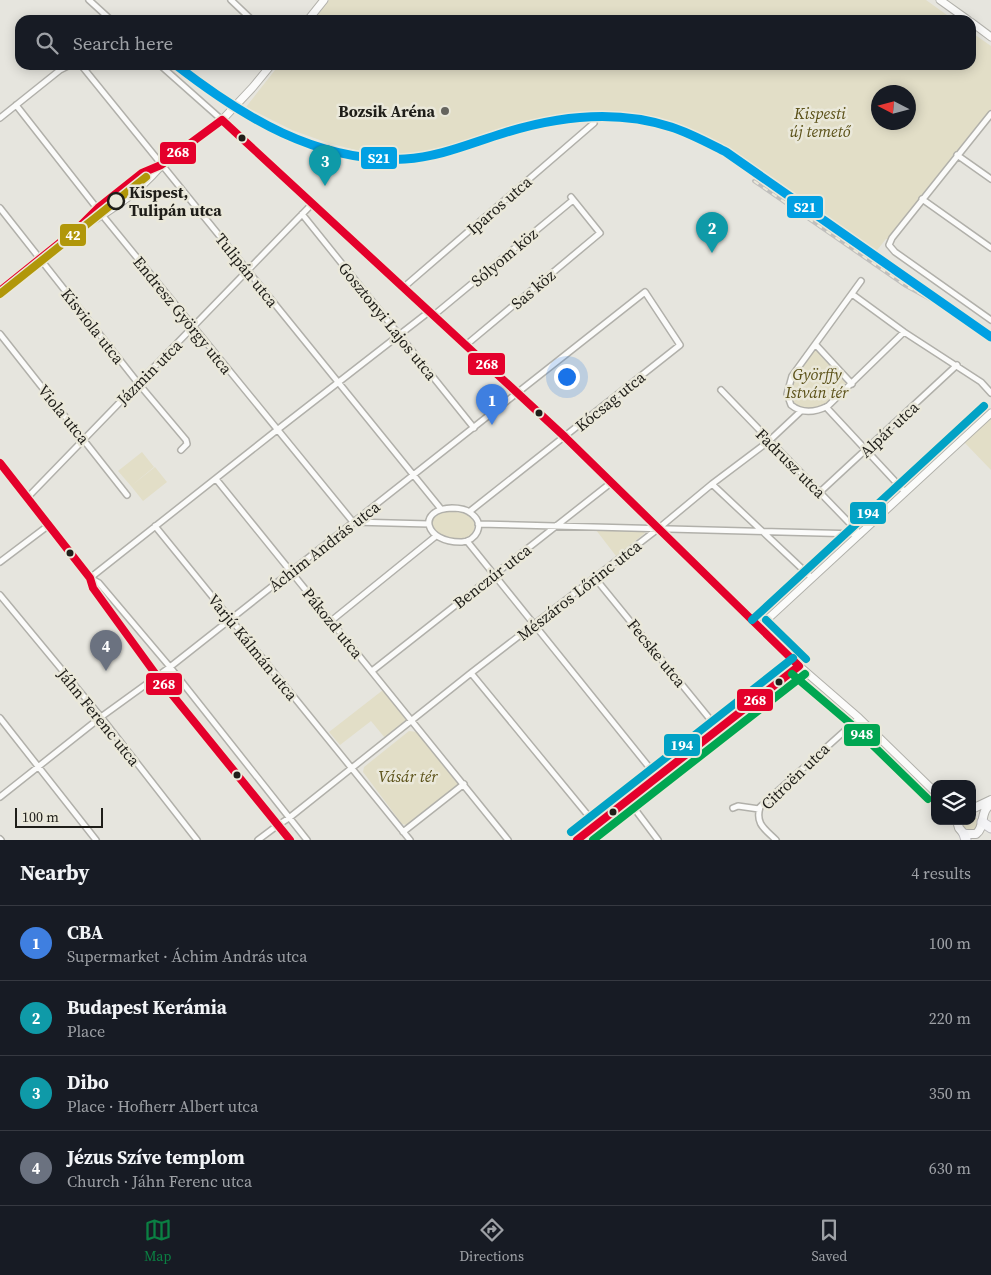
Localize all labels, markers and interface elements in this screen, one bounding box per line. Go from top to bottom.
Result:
search box [15,15,976,70]
icon: search [33,29,61,57]
text: Search here [73,30,173,56]
north arrow [871,85,916,130]
place label: Bozsik Aréna [338,100,435,122]
park label: Kispesti új temető [789,102,852,142]
marker: Bozsik Aréna [439,105,451,117]
unlabelled marker [237,133,247,143]
line badge: 268 [159,141,197,165]
text: 268 [167,142,189,162]
pin: 3 [309,145,341,186]
line badge: S21 [360,146,398,170]
text: S21 [368,148,390,168]
street label: Iparos utca [462,170,537,239]
place label: Kispest, Tulipán utca [129,181,222,221]
marker: Kispest, Tulipán utca [107,192,125,210]
line badge: S21 [786,195,824,219]
text: S21 [794,197,816,217]
pin: 2 [696,212,728,253]
line badge: 42 [59,223,87,247]
street label: Sólyom köz [466,223,542,291]
text: 42 [65,225,81,245]
street label: Tulipán utca [210,228,284,312]
street label: Endresz György utca [128,251,238,379]
street label: Gosztonyi Lajos utca [334,257,443,385]
street label: Sas köz [506,264,560,314]
street label: Kisviola utca [56,283,130,369]
street label: Jázmin utca [111,334,187,410]
line badge: 268 [467,352,506,376]
text: 268 [476,354,498,374]
park label: Györffy István tér [784,363,849,403]
your location [554,364,580,390]
street label: Kócsag utca [570,365,650,436]
street label: Viola utca [33,380,95,449]
pin: 1 [476,384,508,425]
street label: Alpár utca [855,395,924,462]
unlabelled marker [534,408,544,418]
street label: Fadrusz utca [751,423,831,503]
street label: Áchim András utca [264,495,385,596]
line badge: 194 [849,501,887,525]
text: 194 [857,503,880,523]
street label: Mészáros Lőrinc utca [512,534,646,646]
street label: Benczúr utca [448,538,536,613]
unlabelled marker [65,548,75,558]
street label: Pákozd utca [298,583,369,664]
street label: Varjú Kálmán utca [203,589,304,706]
street label: Fecske utca [623,614,692,693]
pin: 4 [90,630,122,671]
street label: Jáhn Ferenc utca [52,663,146,771]
line badge: 268 [145,672,183,696]
text: 268 [153,674,175,694]
unlabelled marker [774,677,784,687]
line badge: 268 [736,688,774,712]
text: 268 [744,690,766,710]
line badge: 948 [843,723,881,747]
text: 948 [851,724,873,744]
line badge: 194 [663,733,701,757]
text: 194 [671,735,694,755]
street label: Citroën utca [756,737,835,814]
park label: Vásár tér [378,765,438,787]
unlabelled marker [232,770,242,780]
map controls [931,780,976,825]
button: layers [931,780,976,825]
scale bar [15,805,102,828]
text: 100 m [22,807,59,827]
unlabelled marker [608,807,618,817]
text: Nearby [20,858,90,887]
text: 4 results [911,862,971,884]
text: CBA [67,919,103,945]
text: 1 [32,932,40,954]
text: 100 m [929,932,971,954]
text: Supermarket · Áchim András utca [67,945,307,967]
text: Budapest Kerámia [67,994,227,1020]
text: 2 [32,1007,40,1029]
text: 220 m [929,1007,971,1029]
text: Place [67,1020,105,1042]
text: Dibo [67,1069,109,1095]
text: 3 [32,1082,40,1104]
text: 350 m [929,1082,971,1104]
text: Place · Hofherr Albert utca [67,1095,258,1117]
text: Jézus Szíve templom [67,1144,245,1170]
text: 4 [32,1157,40,1179]
text: 630 m [929,1157,971,1179]
text: Church · Jáhn Ferenc utca [67,1170,252,1192]
tab: Map [144,1216,172,1266]
tab: Directions [459,1216,524,1266]
tab: Saved [811,1216,847,1266]

